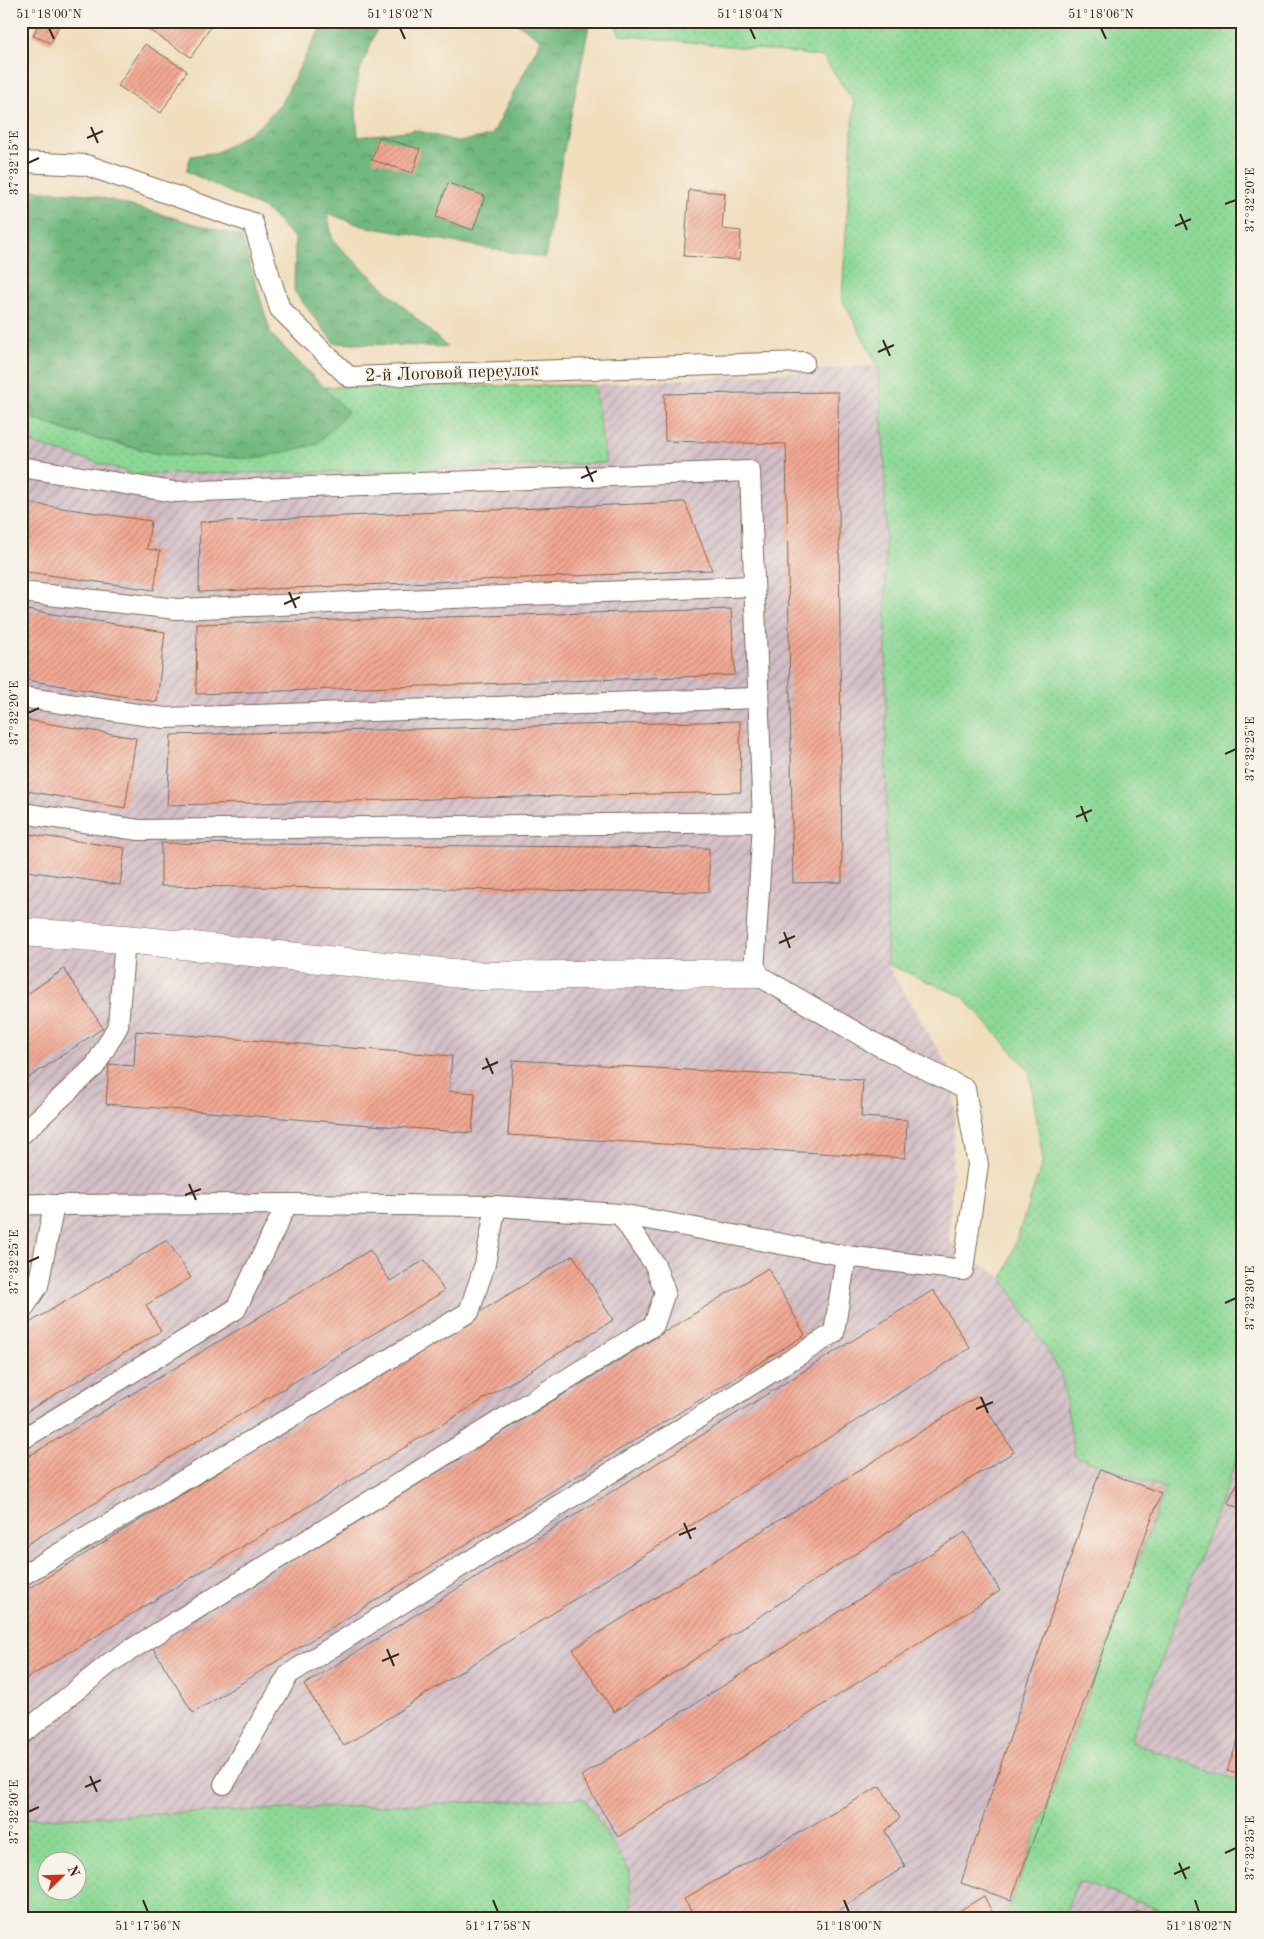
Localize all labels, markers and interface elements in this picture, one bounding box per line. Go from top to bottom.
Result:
text: 51°18'00"N [16,8,82,21]
text: 51°18'02"N [367,8,433,21]
text: 51°18'04"N [717,8,783,21]
text: 51°18'06"N [1068,8,1134,21]
text: 37°32'15"E [8,131,21,195]
text: 37°32'20"E [1245,168,1257,232]
street label: 2-й Логовой переулок [365,361,539,385]
text: 37°32'20"E [9,681,21,745]
text: 37°32'25"E [1244,717,1257,781]
text: 37°32'25"E [8,1230,21,1294]
text: 37°32'30"E [1245,1266,1257,1330]
text: 37°32'30"E [9,1780,21,1844]
text: 37°32'35"E [1244,1816,1257,1880]
north arrow [38,1852,88,1902]
text: N [65,1864,82,1879]
text: 51°17'56"N [115,1920,181,1933]
text: 51°17'58"N [465,1920,531,1933]
text: 51°18'00"N [816,1920,882,1933]
text: 51°18'02"N [1166,1920,1232,1933]

